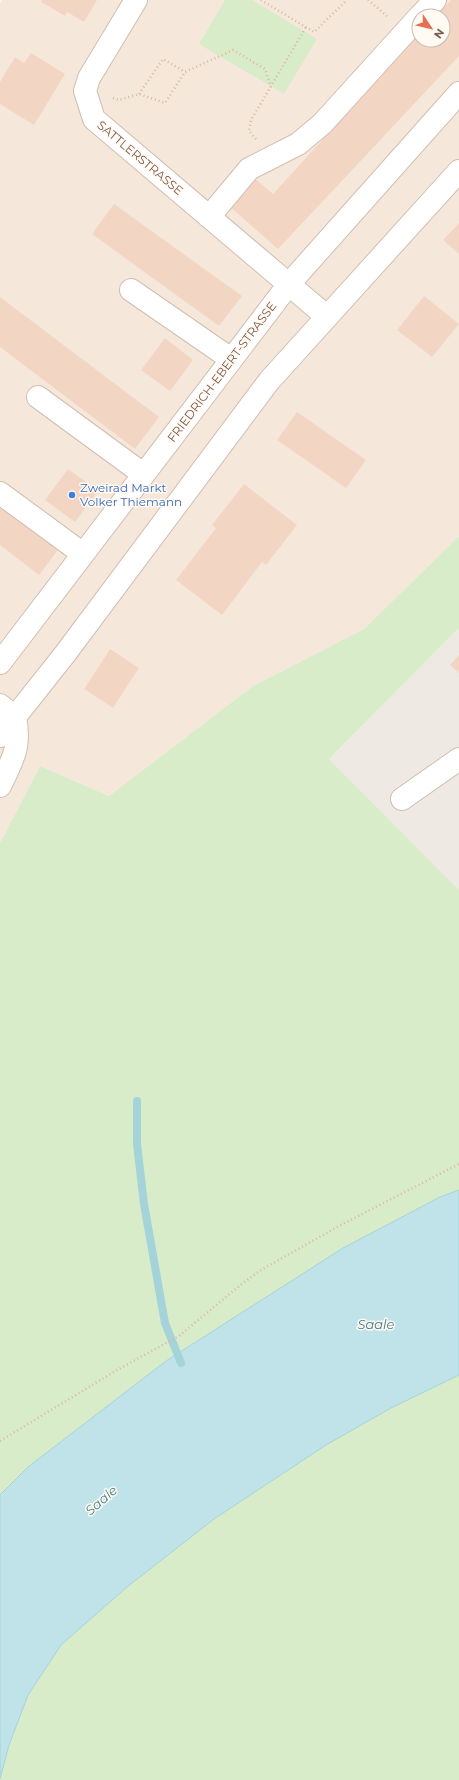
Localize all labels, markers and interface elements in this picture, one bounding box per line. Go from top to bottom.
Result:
north arrow [411,8,451,48]
text: N [431,26,447,41]
street label: SATTLERSTRASSE [94,117,186,198]
street label: FRIEDRICH-EBERT-STRASSE [164,299,279,445]
place label: Zweirad Markt Volker Thiemann [80,480,182,509]
marker: Zweirad Markt Volker Thiemann [67,490,77,500]
water label: Saale [358,1316,395,1332]
water label: Saale [82,1482,120,1518]

